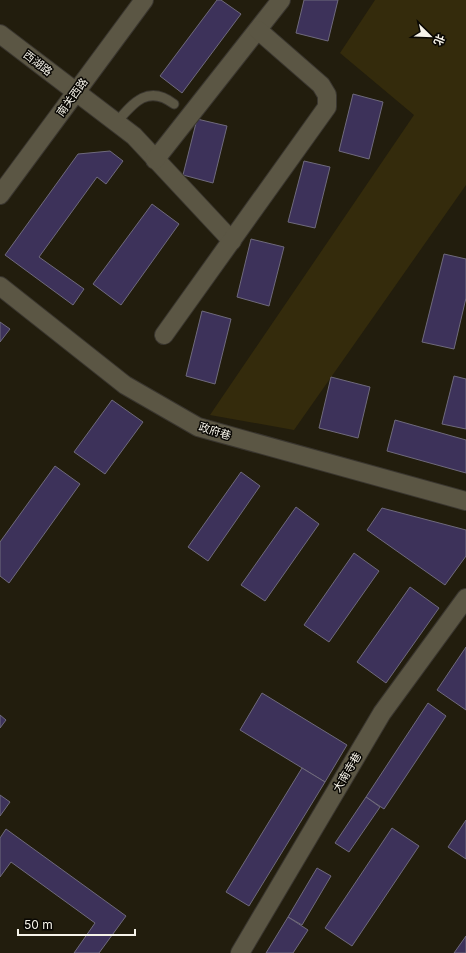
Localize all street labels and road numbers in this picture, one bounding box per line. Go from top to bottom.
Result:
street label: 西湖路 [21,47,55,79]
street label: 南关西路 [53,75,91,119]
street label: 政府巷 [197,419,233,443]
street label: 大南寺巷 [330,750,364,794]

